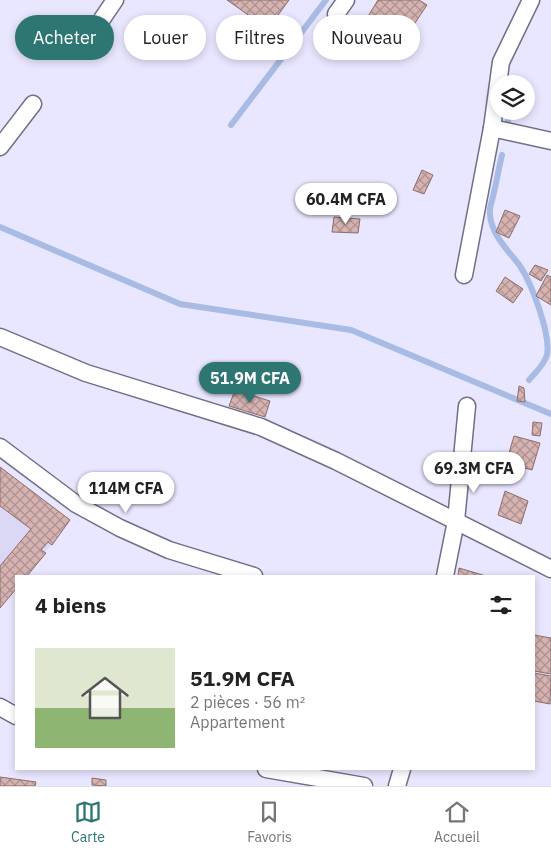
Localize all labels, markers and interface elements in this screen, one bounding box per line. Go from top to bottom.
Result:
chip: Acheter [15,15,114,60]
chip: Louer [124,15,206,60]
chip: Filtres [216,15,303,60]
chip: Nouveau [313,15,420,60]
map controls [490,75,535,120]
button: layers [490,75,535,120]
pin: 60.4M CFA [289,182,403,225]
text: 60.4M CFA [306,189,386,209]
pin: 51.9M CFA [193,362,307,404]
text: 51.9M CFA [210,368,290,388]
pin: 69.3M CFA [417,452,531,494]
text: 69.3M CFA [434,458,514,478]
pin: 114M CFA [74,472,178,514]
text: 114M CFA [88,478,164,498]
text: 4 biens [35,591,106,619]
icon: filters [487,591,515,619]
text: 51.9M CFA [190,664,295,692]
icon: home [75,668,135,728]
text: 2 pièces · 56 m² [190,692,305,712]
text: Appartement [190,712,285,732]
tab: Carte [71,798,105,846]
tab: Favoris [247,798,292,846]
tab: Accueil [434,798,480,846]

